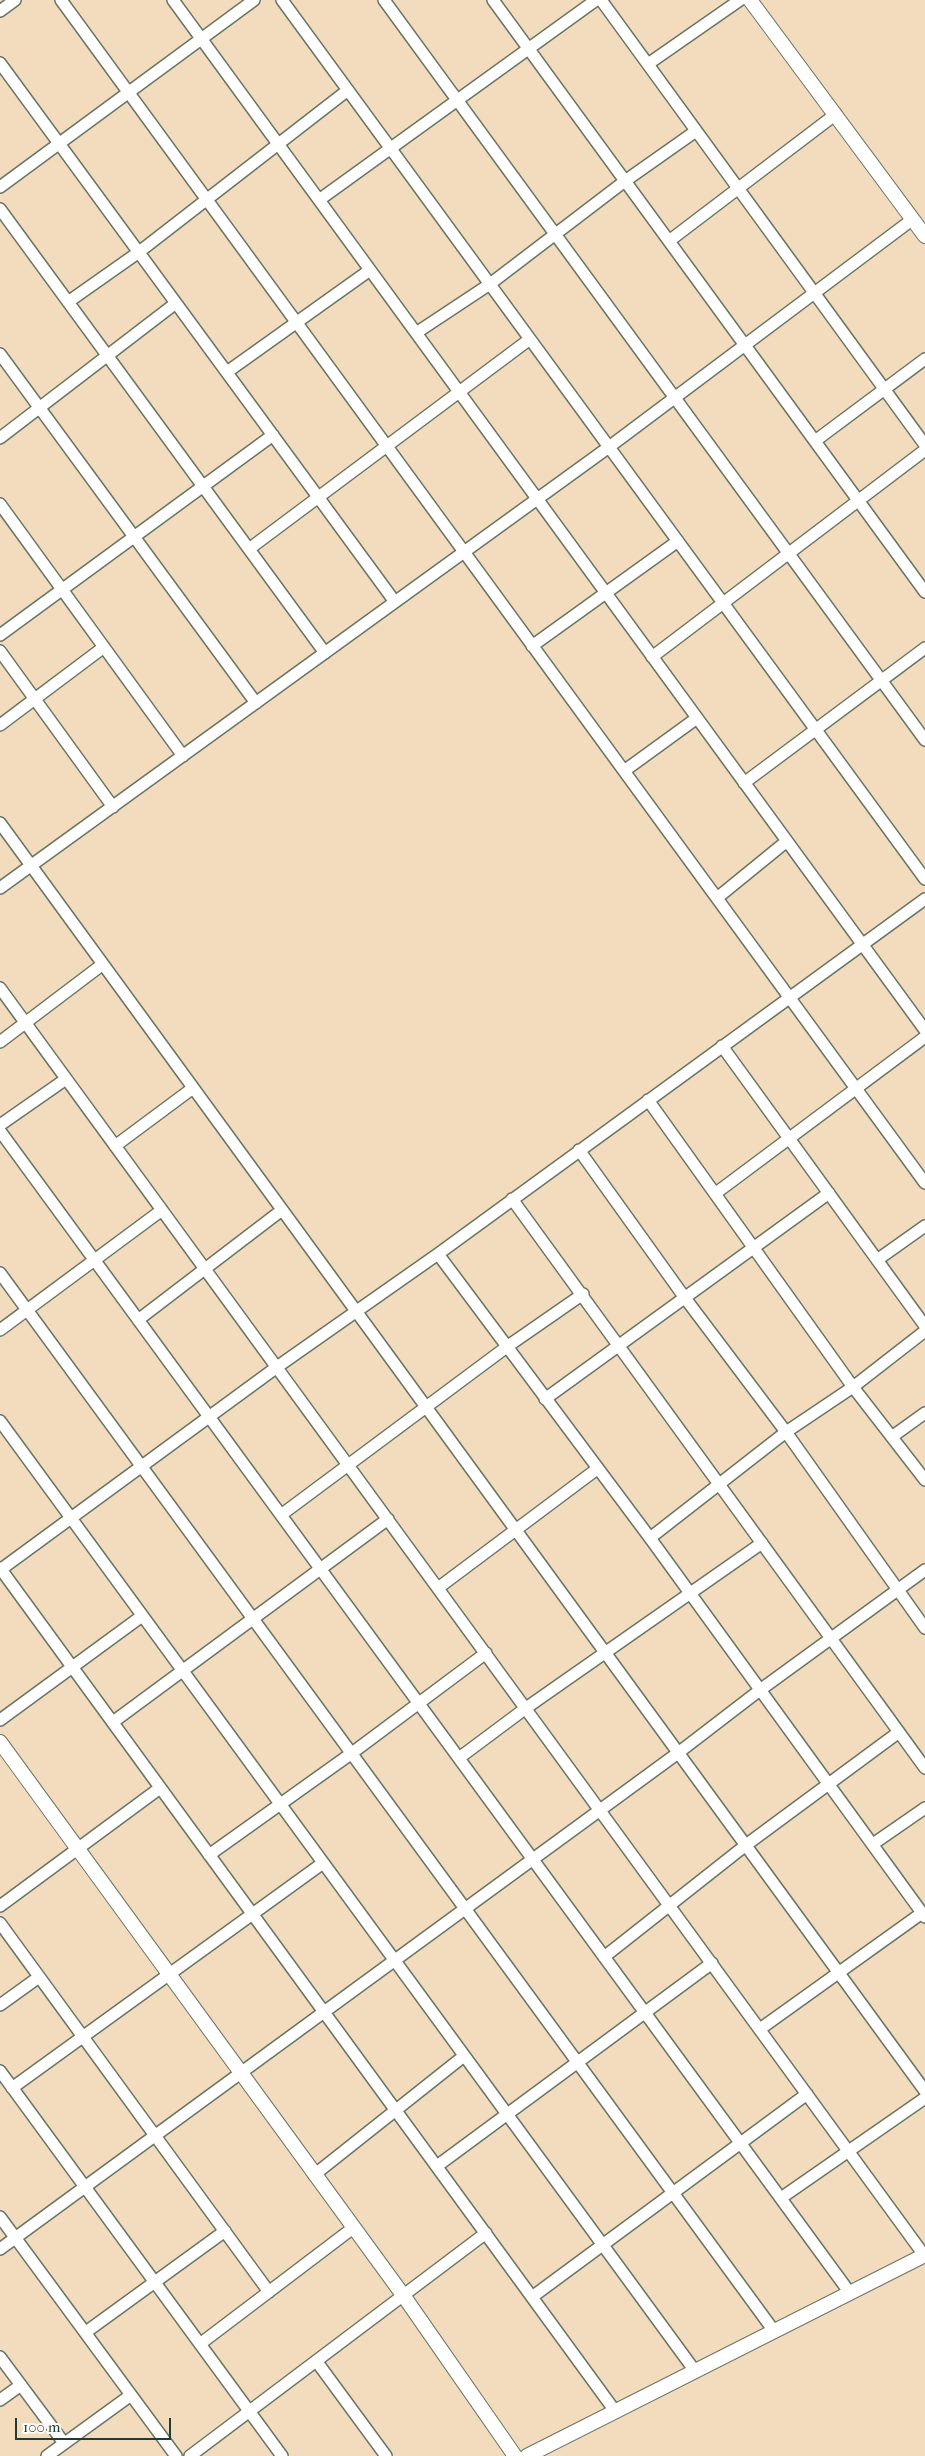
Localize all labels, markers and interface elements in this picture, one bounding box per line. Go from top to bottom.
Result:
scale bar [18,2408,174,2440]
text: 100 m [23,2418,61,2436]

